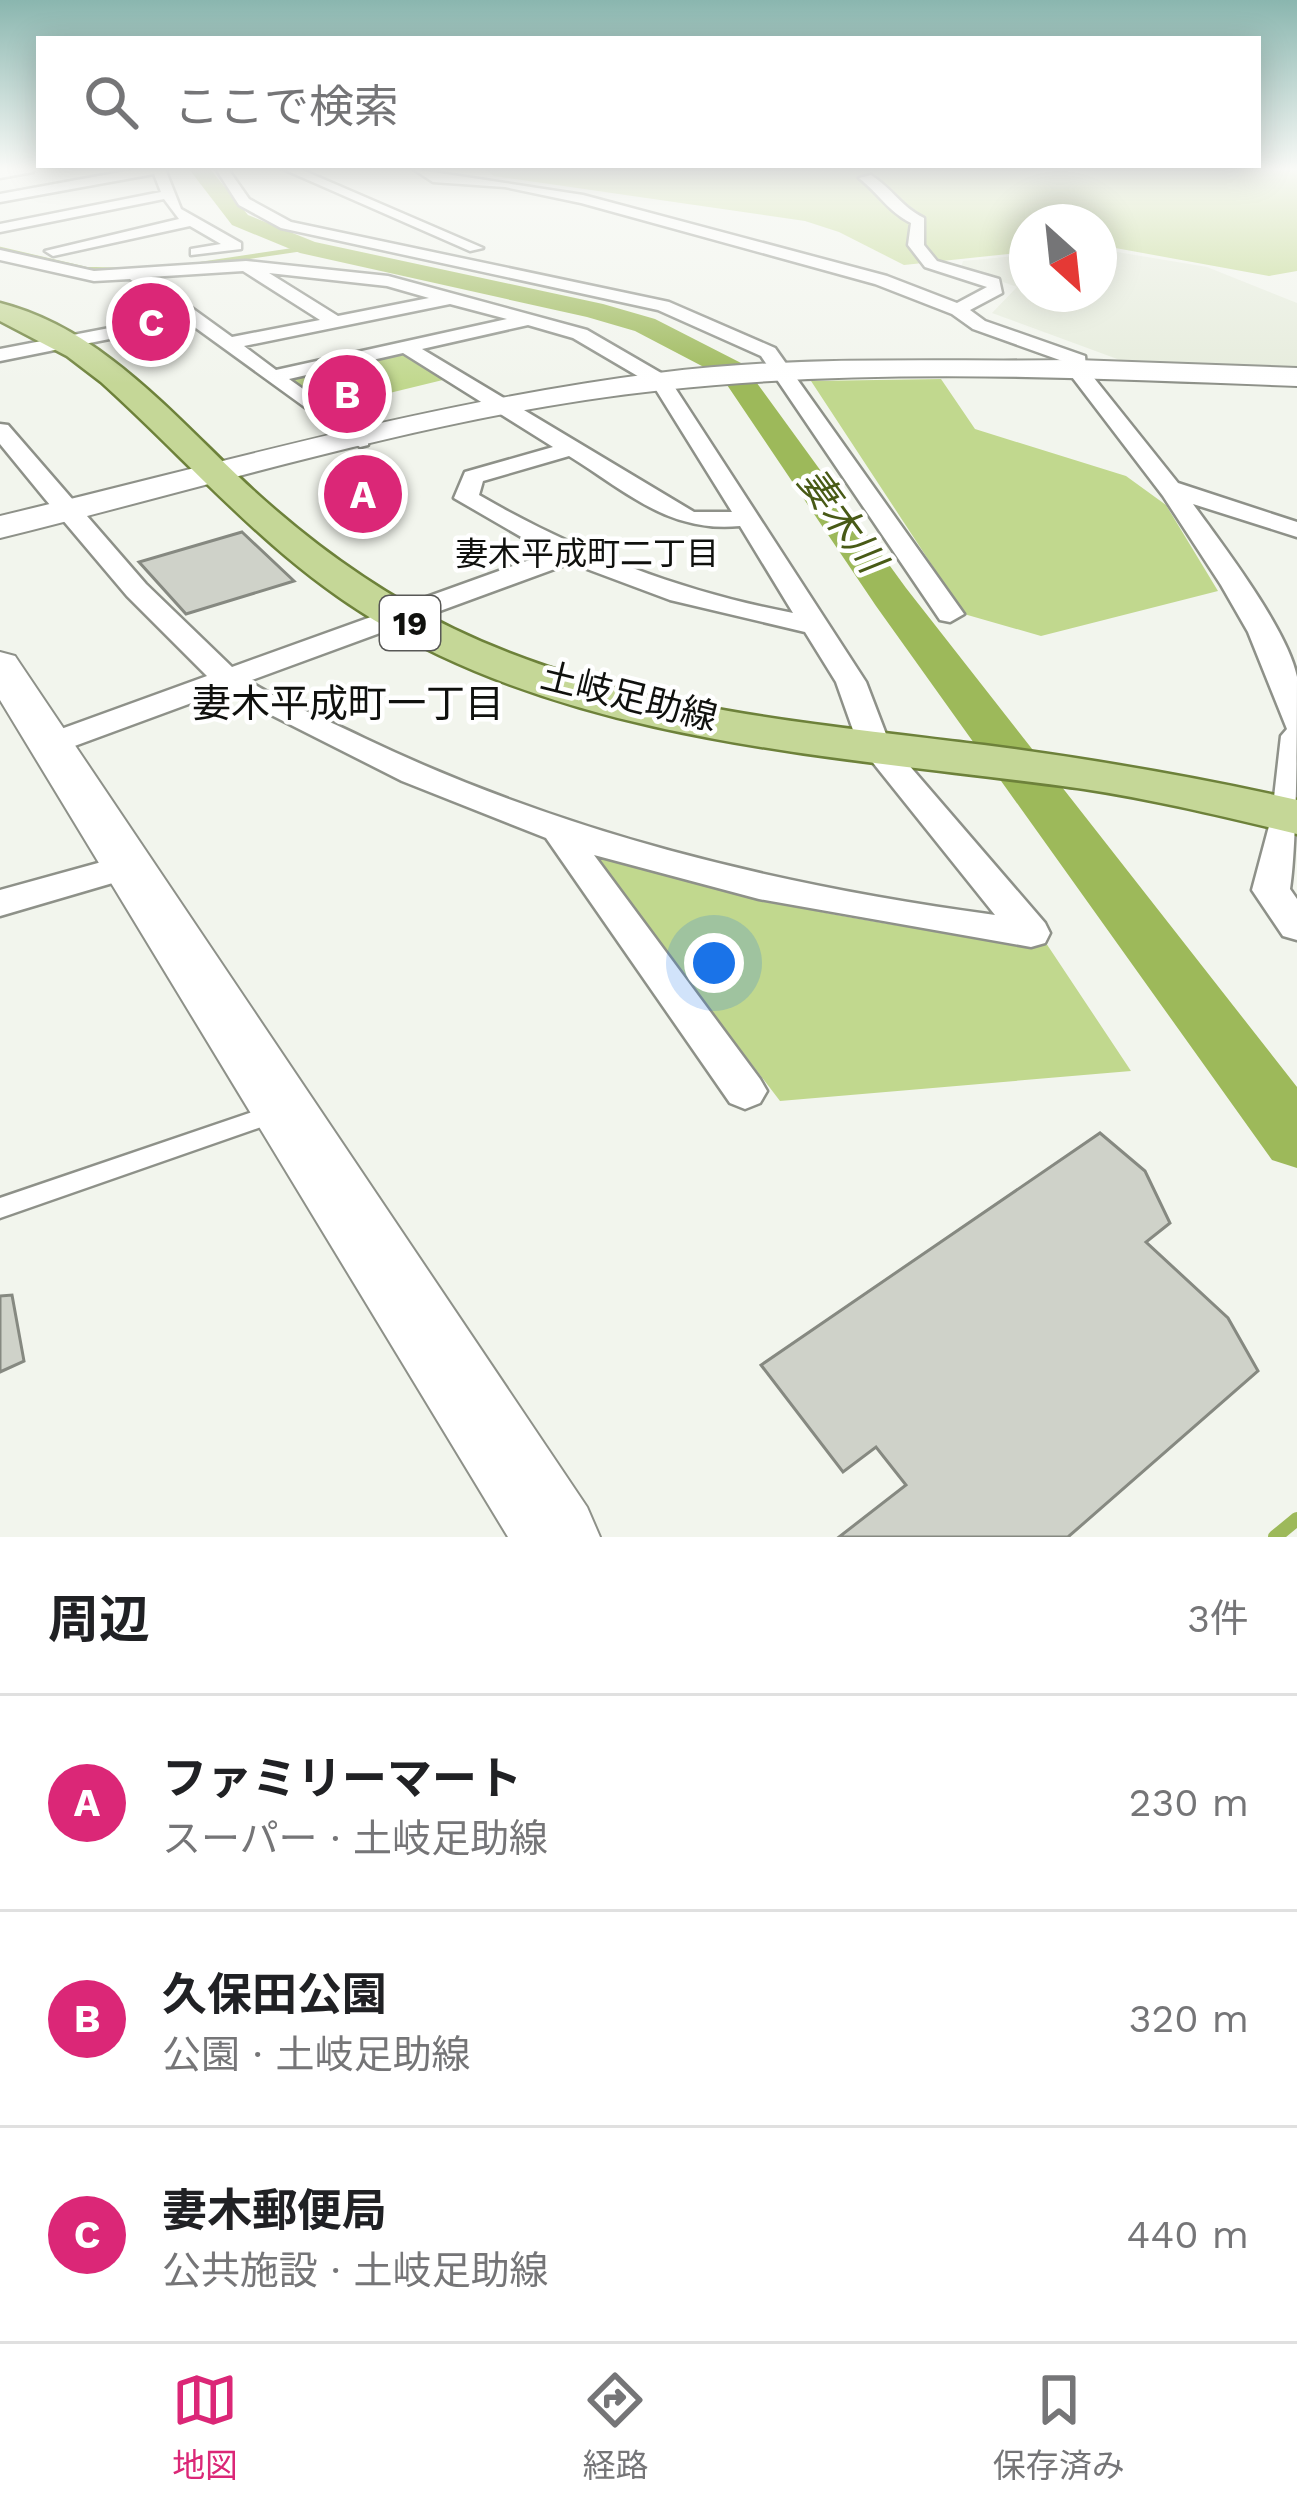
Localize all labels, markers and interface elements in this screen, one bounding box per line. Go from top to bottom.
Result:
search box [36,36,1261,168]
icon: search [78,69,144,135]
text: ここで検索 [174,80,399,133]
north arrow [1009,204,1117,312]
pin: C [112,277,190,367]
pin: B [308,349,386,439]
pin: A [324,449,402,539]
water label: 妻木川 [789,459,897,584]
district label: 妻木平成町二丁目 [455,534,719,573]
road number: 19 [380,596,440,650]
street label: 土岐足助線 [537,655,721,739]
district label: 妻木平成町一丁目 [192,681,504,726]
your location [684,933,744,993]
text: 周辺 [48,1590,150,1649]
text: 3件 [1187,1596,1249,1641]
text: ファミリーマート [162,1752,522,1805]
text: A [74,1780,100,1825]
text: 230 m [1129,1780,1249,1825]
text: スーパー · 土岐足助線 [162,1816,548,1861]
text: 久保田公園 [162,1968,387,2021]
text: B [74,1996,100,2041]
text: 320 m [1129,1996,1249,2041]
text: 公園 · 土岐足助線 [162,2032,470,2077]
text: 妻木郵便局 [162,2184,387,2237]
text: C [74,2212,100,2257]
text: 440 m [1127,2212,1249,2257]
text: 公共施設 · 土岐足助線 [162,2248,548,2293]
tab: 地図 [172,2367,238,2487]
tab: 経路 [582,2367,648,2487]
tab: 保存済み [993,2367,1125,2487]

